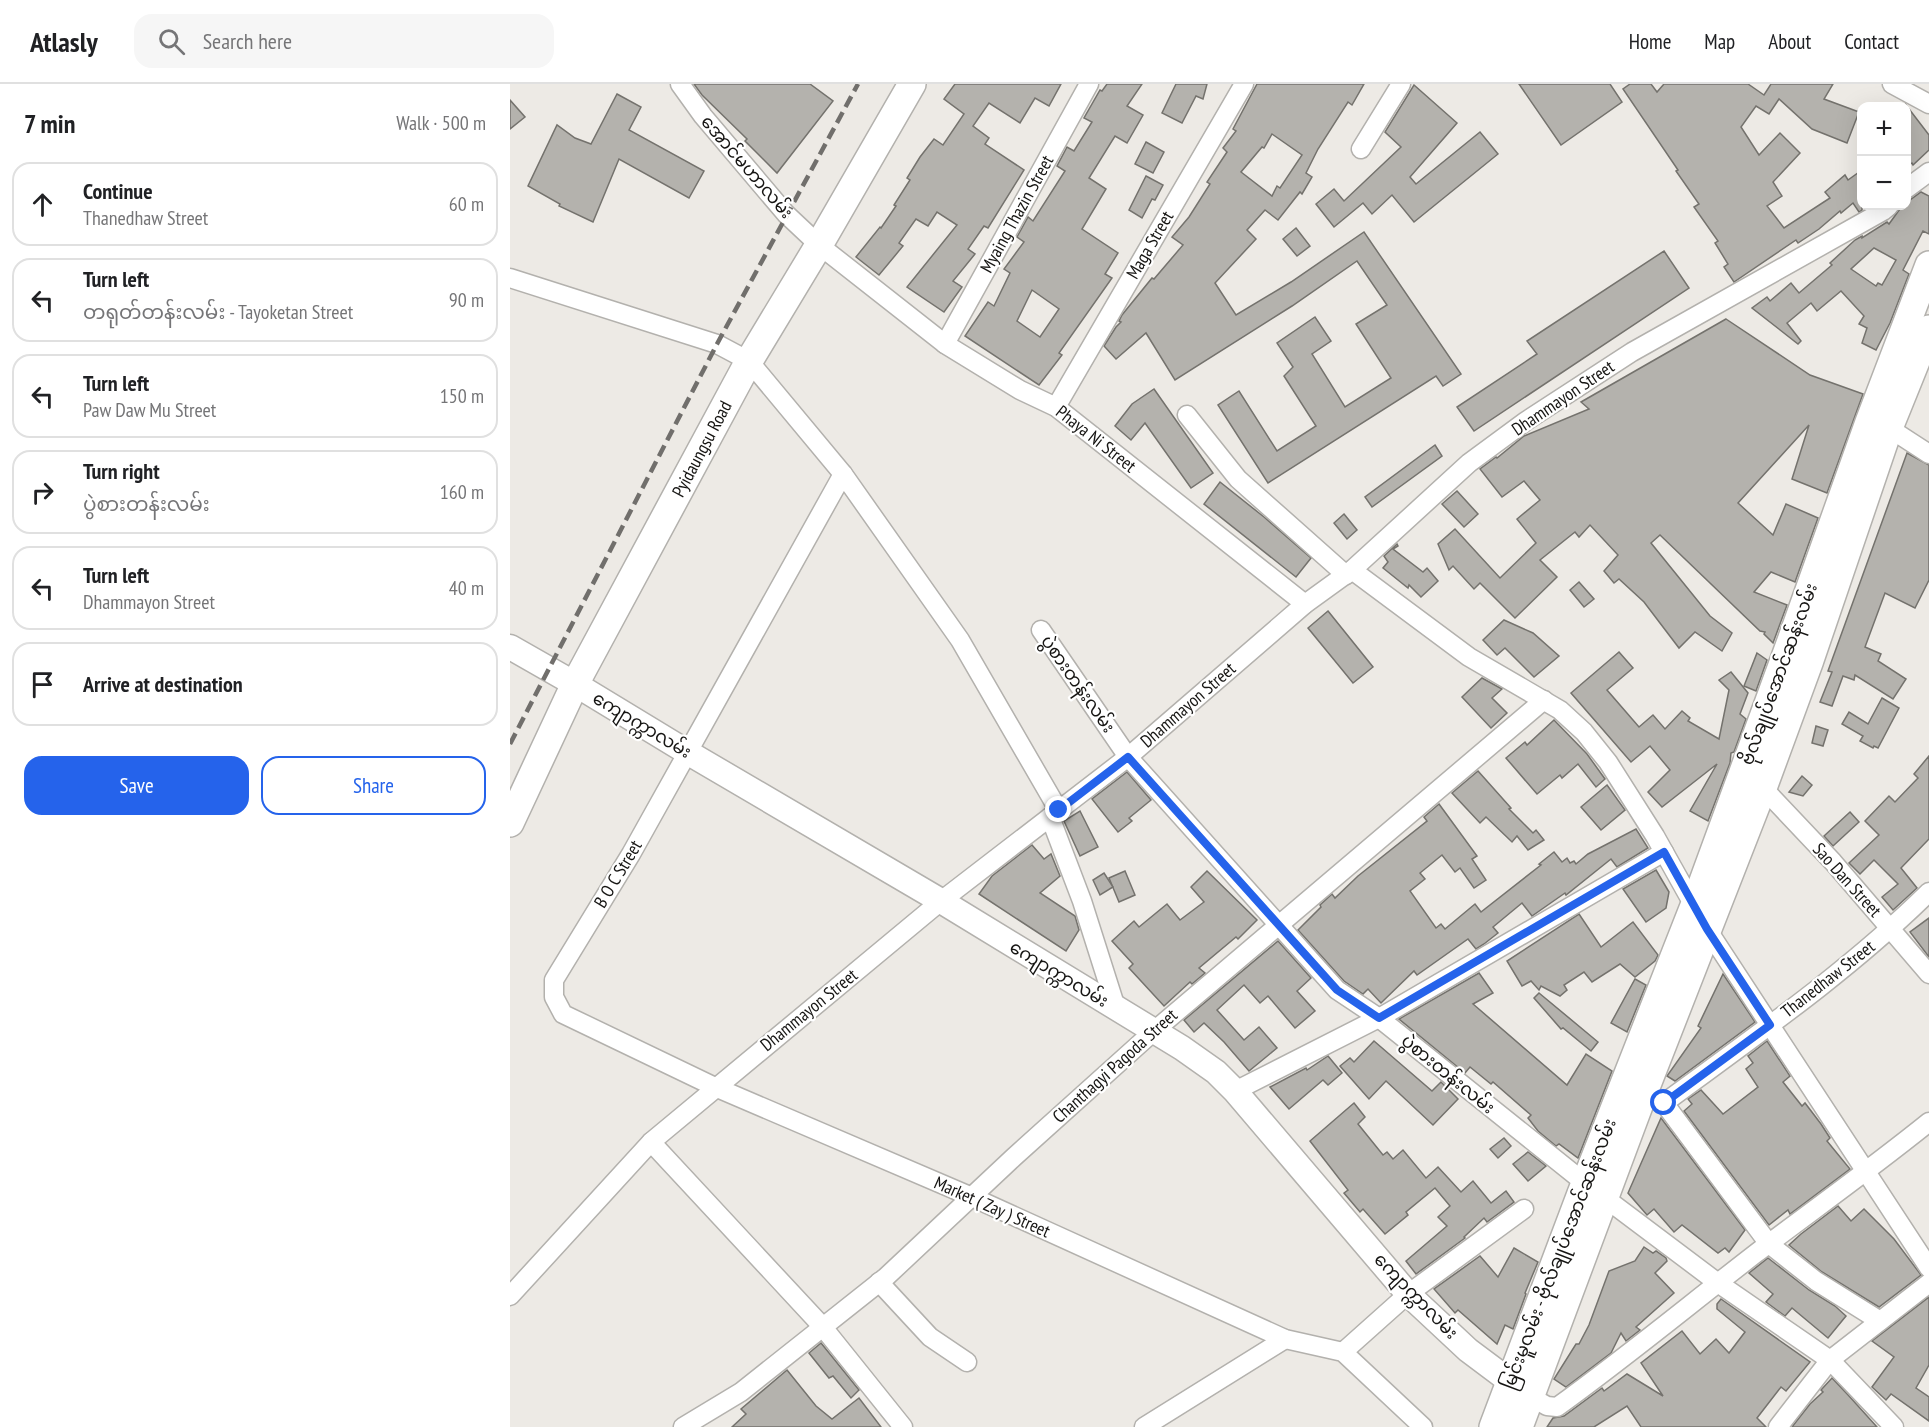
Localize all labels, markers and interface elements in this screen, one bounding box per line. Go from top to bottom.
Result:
search box [134,14,554,68]
text: Atlasly [30,23,98,60]
icon: search [155,25,188,58]
text: Search here [203,27,292,55]
text: Home [1629,28,1671,55]
text: Map [1704,28,1735,55]
text: About [1768,28,1811,55]
text: Contact [1844,28,1899,55]
map controls [1857,102,1911,210]
button: + [1857,102,1911,156]
text: 7 min [24,107,75,140]
text: Walk · 500 m [396,110,486,136]
street label: အောင်မဟာလမ်း [696,110,799,223]
street label: Myaing Thazin Street [975,151,1058,277]
button: − [1857,156,1911,210]
text: Continue [83,177,153,205]
icon: ahead [26,188,59,221]
text: 60 m [449,191,484,217]
text: Thanedhaw Street [83,205,208,231]
street label: Maga Street [1121,207,1178,283]
text: Turn left [83,265,149,293]
icon: left [26,284,59,317]
text: 90 m [449,287,484,313]
text: တရုတ်တန်းလမ်း - Tayoketan Street [83,299,353,325]
street label: Dhammayon Street [1507,355,1618,440]
text: Turn left [83,369,149,397]
icon: left [26,380,59,413]
text: 150 m [440,383,484,409]
text: Paw Daw Mu Street [83,397,216,423]
street label: Pyidaungsu Road [667,397,737,501]
street label: Phaya Ni Street [1052,400,1141,477]
text: Turn right [83,457,160,485]
icon: right [26,476,59,509]
text: 160 m [440,479,484,505]
text: ပွဲစားတန်းလမ်း [83,491,210,517]
text: Turn left [83,561,149,589]
icon: left [26,572,59,605]
text: 40 m [449,575,484,601]
street label: ဗိုလ်ချုပ်အောင်ဆန်းလမ်း [1733,579,1826,769]
text: Dhammayon Street [83,589,215,615]
street label: ပွဲစားတန်းလမ်း [1033,630,1121,739]
street label: Dhammayon Street [1135,657,1240,752]
icon: arrive [26,668,59,701]
text: Arrive at destination [83,670,243,698]
street label: ကျောက္ကာလမ်း [587,685,696,767]
button: Save [24,756,249,815]
button: Share [261,756,486,815]
route end [1045,796,1071,822]
street label: B O C Street [588,836,647,912]
street label: Sao Dan Street [1808,838,1887,922]
street label: ကျောက္ကာလမ်း [1004,934,1113,1016]
street label: Thanedhaw Street [1776,935,1879,1022]
street label: Dhammayon Street [755,963,862,1056]
street label: Chanthagyi Pagoda Street [1047,1004,1182,1128]
street label: ပွဲစားတန်းလမ်း [1394,1028,1501,1122]
route start [1650,1089,1676,1115]
street label: မြင်းမူလမ်း - ဗိုလ်ချုပ်အောင်ဆန်းလမ်း [1494,1114,1625,1394]
street label: Market ( Zay ) Street [931,1171,1054,1242]
street label: ကျောက္ကာလမ်း [1367,1247,1464,1346]

